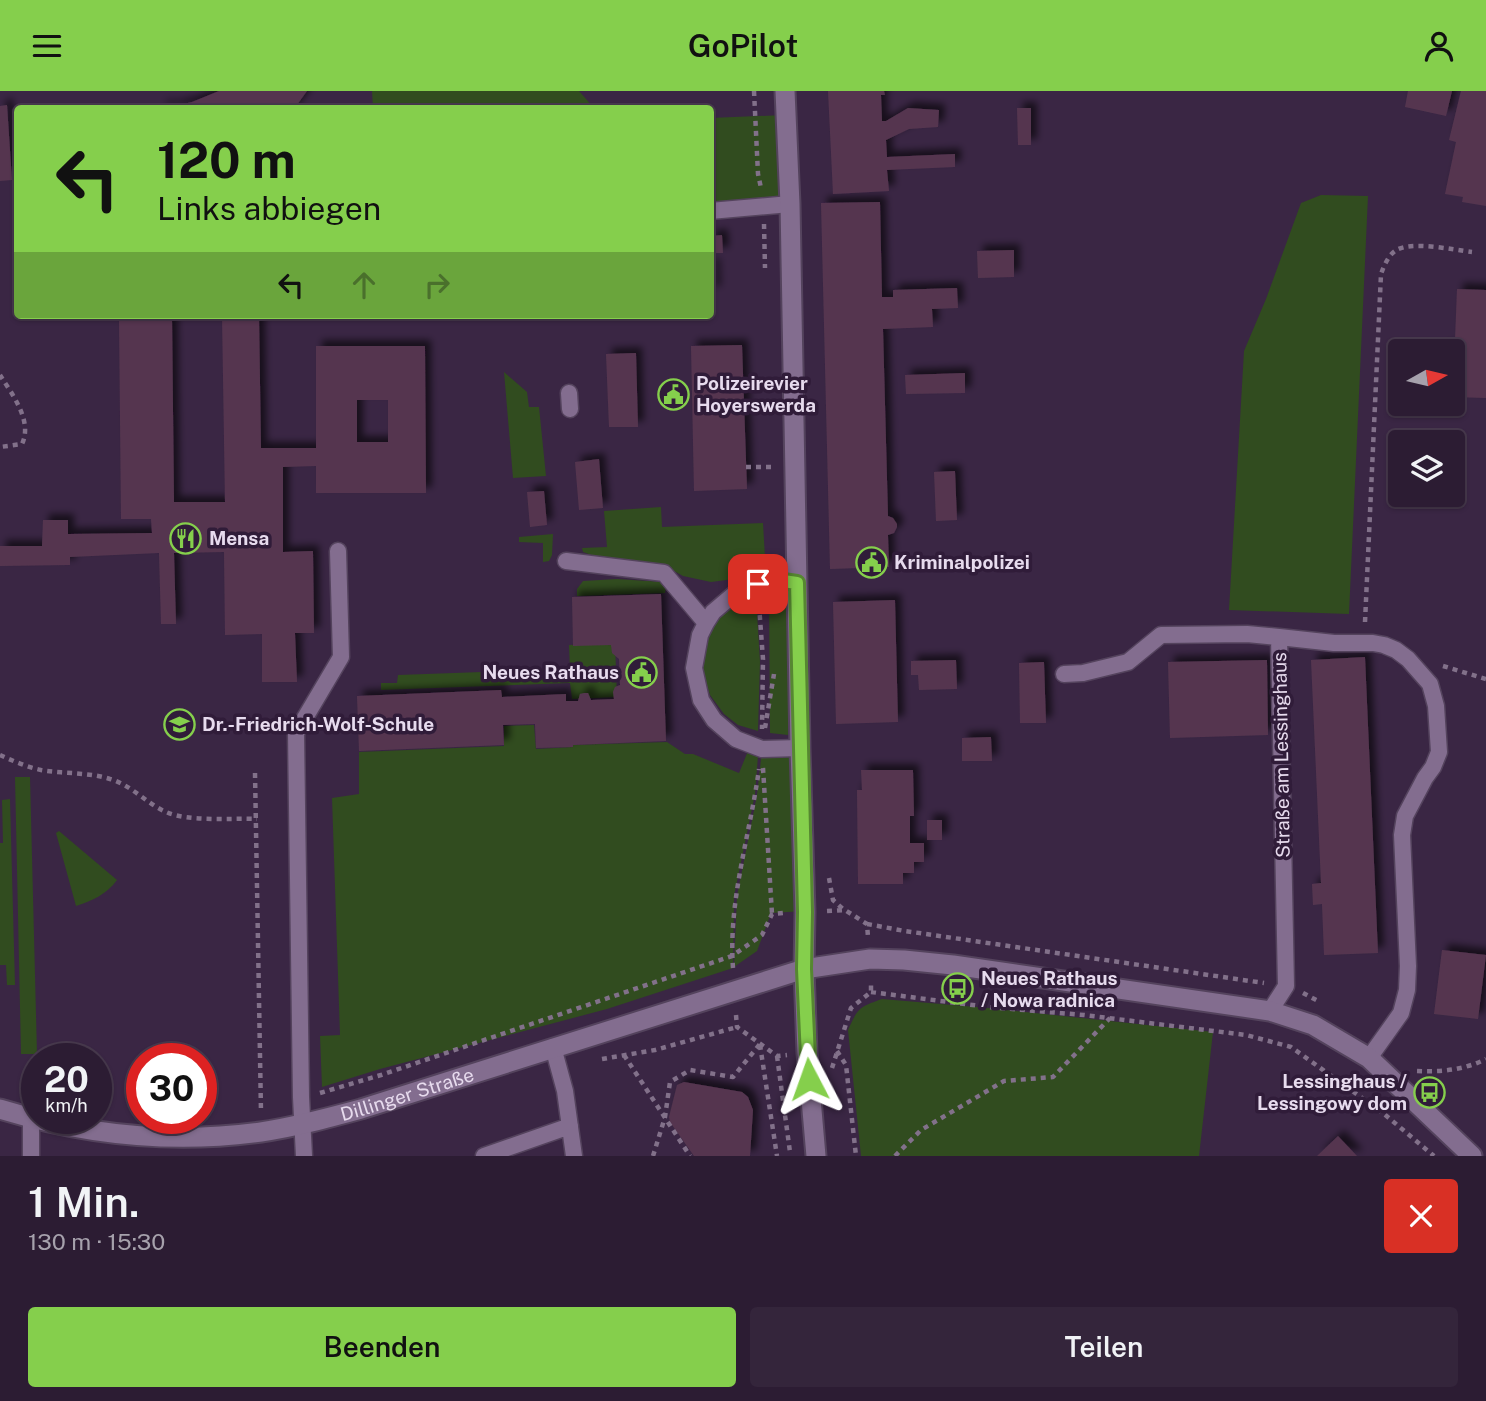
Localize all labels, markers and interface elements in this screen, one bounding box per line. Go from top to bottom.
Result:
icon: menu [28,27,66,65]
text: GoPilot [688,27,798,64]
icon: person [1420,27,1458,65]
text: 120 m [157,131,296,189]
icon: left [42,133,133,224]
text: Links abbiegen [157,190,381,227]
icon: left [272,266,310,304]
icon: ahead [345,266,383,304]
icon: right [418,266,456,304]
north arrow [1388,339,1465,417]
map controls [1388,339,1465,507]
place label: Polizeirevier Hoyerswerda [696,372,816,416]
public building icon: Polizeirevier Hoyerswerda [656,377,690,411]
button: layers [1388,430,1465,507]
restaurant icon: Mensa [169,521,203,555]
place label: Mensa [209,527,269,549]
public building icon: Kriminalpolizei [854,545,888,579]
place label: Kriminalpolizei [894,551,1030,573]
pin [728,554,788,614]
icon: arrive [739,565,777,603]
street label: Straße am Lessinghaus [1268,652,1294,858]
public building icon: Neues Rathaus [625,655,659,689]
place label: Neues Rathaus [482,661,619,683]
school or university icon: Dr.-Friedrich-Wolf-Schule [162,707,196,741]
place label: Dr.-Friedrich-Wolf-Schule [202,713,434,735]
place label: Neues Rathaus / Nowa radnica [981,967,1118,1011]
bus stop icon: Neues Rathaus / Nowa radnica [941,972,975,1006]
position arrow [772,1042,846,1116]
speed limit sign: 30 [126,1043,217,1134]
text: 20 [44,1059,89,1100]
street label: Dillinger Straße [338,1063,476,1125]
place label: Lessinghaus / Lessingowy dom [1257,1070,1407,1114]
bus stop icon: Lessinghaus / Lessingowy dom [1413,1075,1447,1109]
text: km/h [45,1095,88,1116]
text: 1 Min. [28,1177,139,1226]
button: close [1384,1179,1458,1253]
text: 130 m · 15:30 [28,1228,165,1255]
button: Beenden [28,1307,736,1387]
button: Teilen [750,1307,1458,1387]

